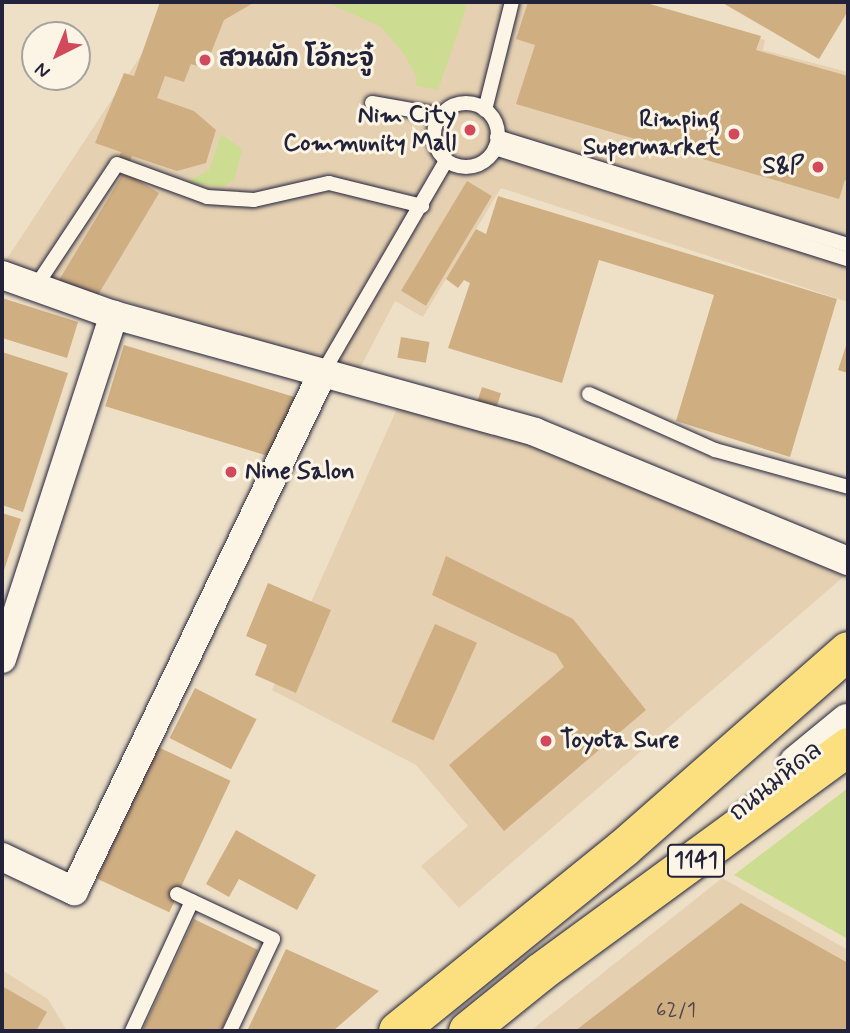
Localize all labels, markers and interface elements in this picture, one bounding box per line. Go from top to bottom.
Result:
north arrow [21,21,91,91]
place label: สวนผัก โอ้กะจู๋ [219,46,374,74]
marker: สวนผัก โอ้กะจู๋ [197,52,213,68]
text: N [30,57,56,84]
place label: Nim City Community Mall [283,102,456,158]
place label: Rimping Supermarket [583,106,720,162]
marker: Nim City Community Mall [462,122,478,138]
marker: Rimping Supermarket [726,126,742,142]
place label: S&P [763,153,804,181]
marker: S&P [810,159,826,175]
place label: Nine Salon [245,458,357,486]
marker: Nine Salon [223,464,239,480]
place label: Toyota Sure [560,727,679,755]
marker: Toyota Sure [538,733,554,749]
street label: ถนนมหิดล [724,736,828,828]
road number: 1141 [666,842,726,880]
house number: 62/1 [656,997,696,1023]

